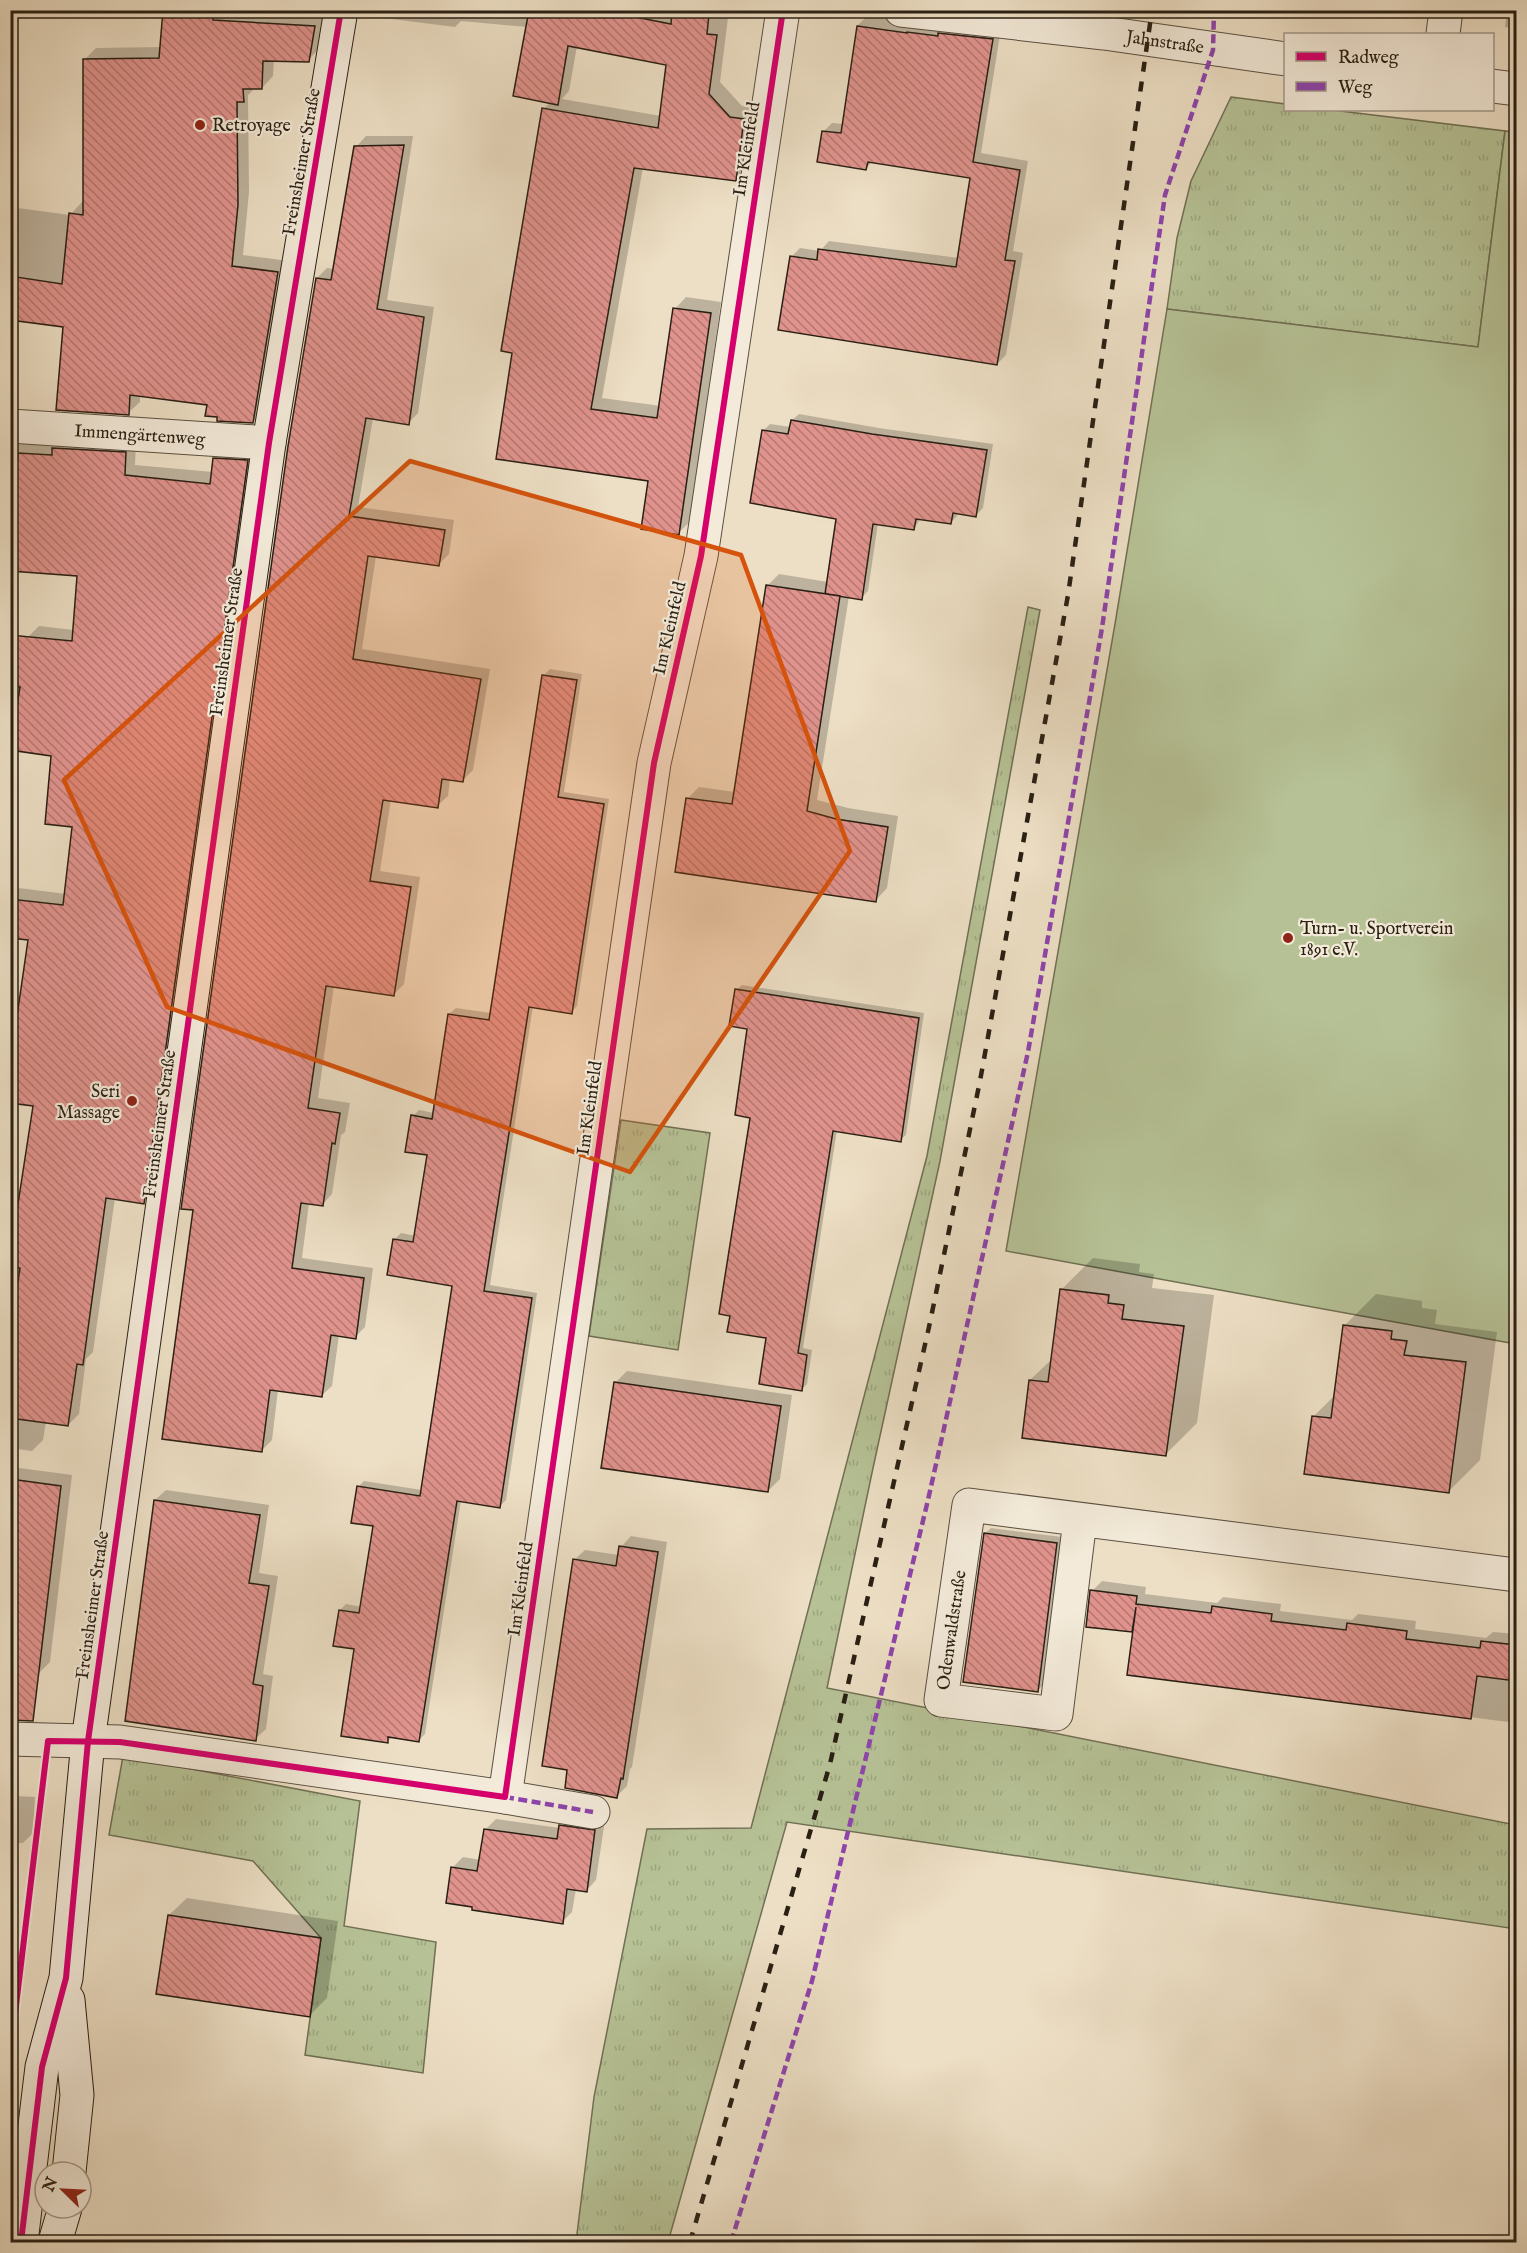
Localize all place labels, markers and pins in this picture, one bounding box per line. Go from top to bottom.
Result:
place label: Retroyage [212,115,291,138]
marker: Retroyage [193,118,207,132]
place label: Turn- u. Sportverein 1891 e.V. [1300,918,1454,962]
marker: Turn- u. Sportverein 1891 e.V. [1281,931,1295,945]
place label: Seri Massage [57,1081,120,1125]
marker: Seri Massage [125,1094,139,1108]

